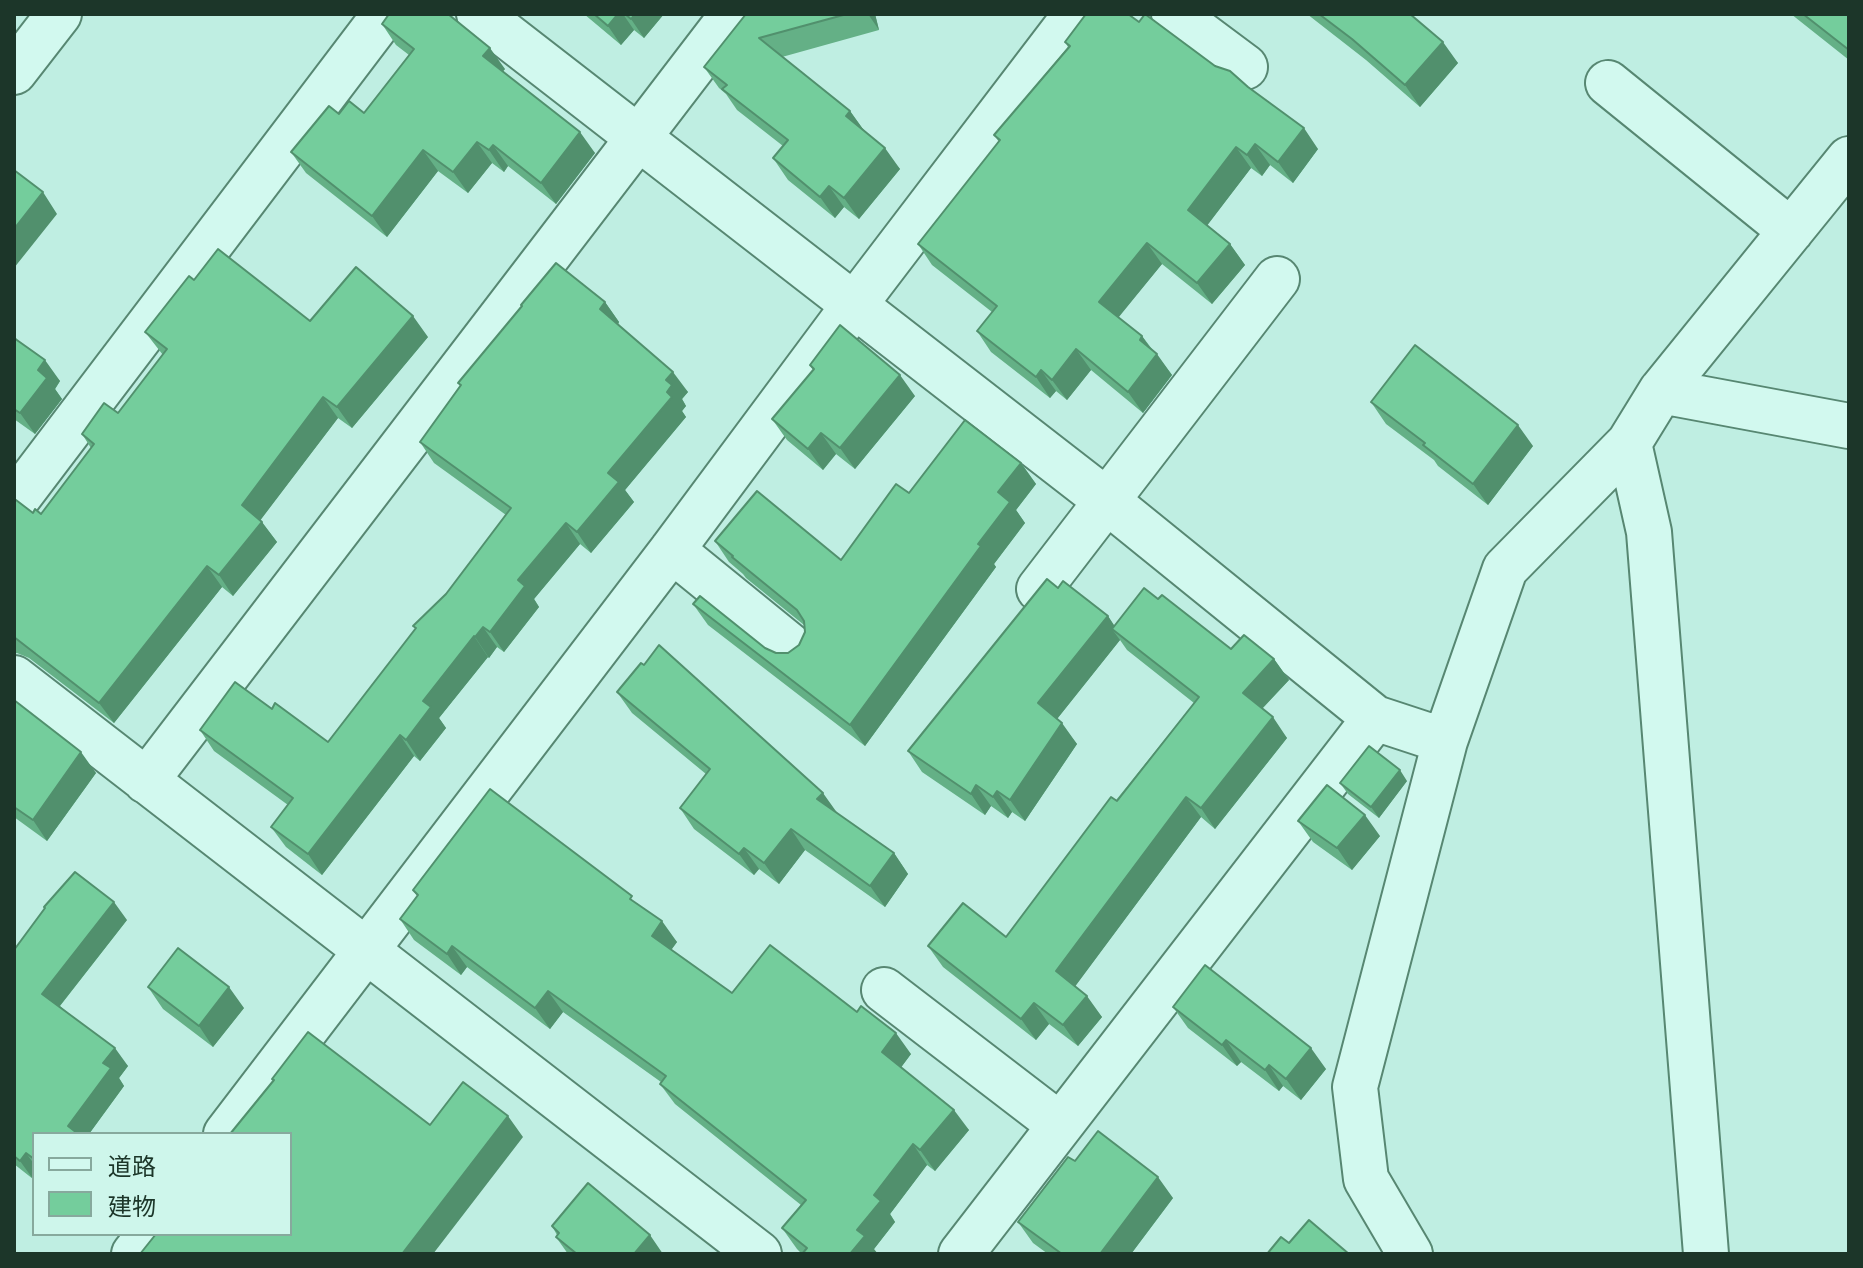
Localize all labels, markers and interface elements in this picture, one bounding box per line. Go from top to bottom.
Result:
legend [32,1132,292,1236]
text: 道路 [108,1153,156,1181]
text: 建物 [108,1193,156,1221]

